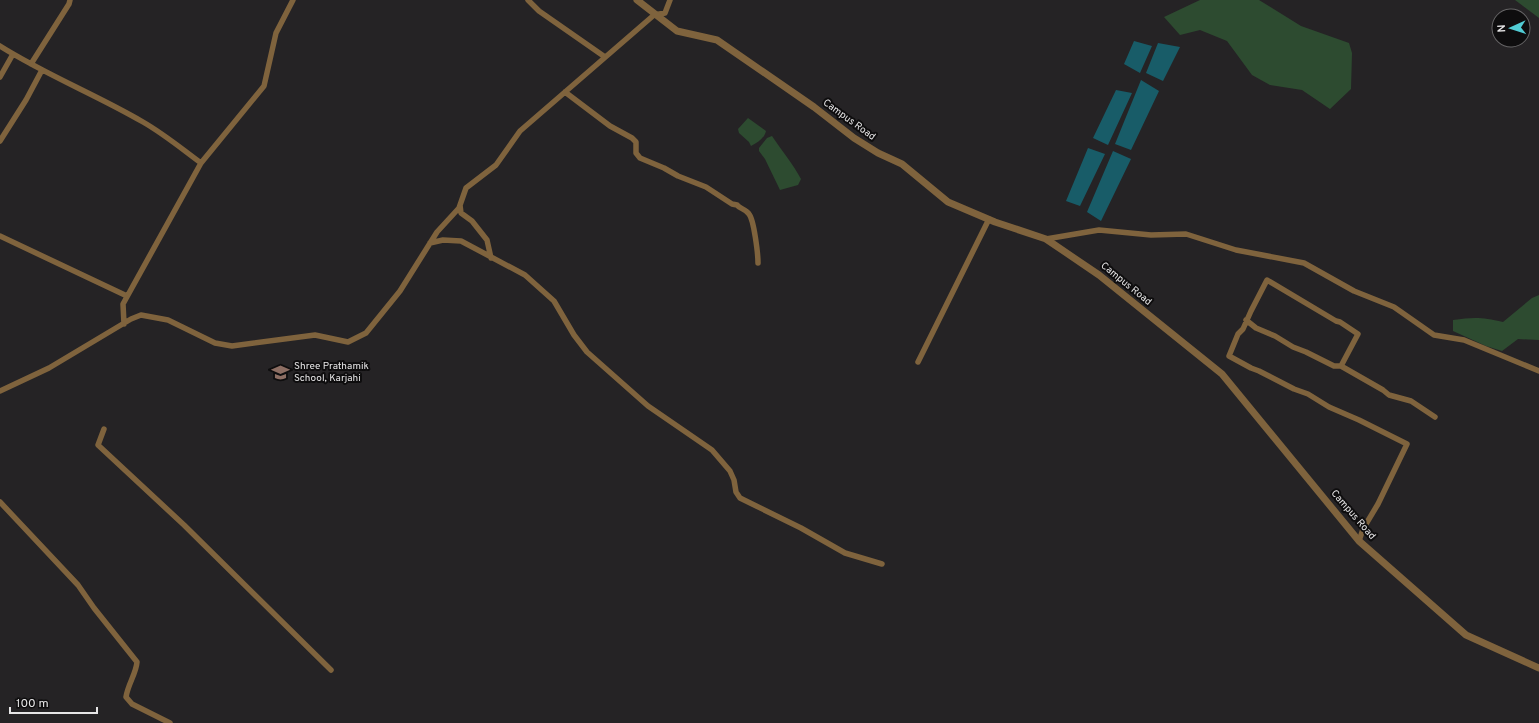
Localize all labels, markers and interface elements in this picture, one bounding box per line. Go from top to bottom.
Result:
north arrow [1491,8,1531,48]
text: N [1495,24,1509,33]
street label: Campus Road [820,97,878,143]
street label: Campus Road [1098,259,1154,309]
place label: Shree Prathamik School, Karjahi [294,360,369,385]
school or university icon: Shree Prathamik School, Karjahi [271,362,291,382]
street label: Campus Road [1328,487,1378,543]
scale bar [10,689,97,715]
text: 100 m [16,696,49,712]

